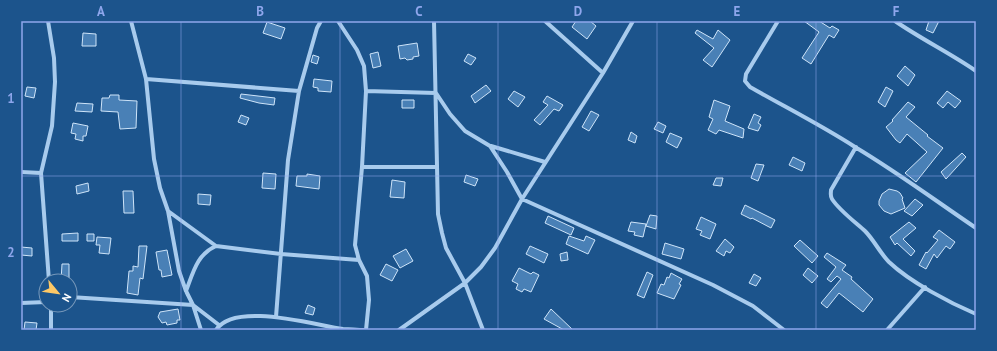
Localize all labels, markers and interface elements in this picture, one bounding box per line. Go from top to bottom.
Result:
text: A [97,3,105,20]
text: B [256,3,264,20]
text: C [415,3,423,20]
text: D [574,3,582,20]
text: E [734,3,741,20]
text: F [893,3,900,20]
text: 1 [7,90,15,107]
text: 2 [7,244,15,261]
north arrow [38,273,78,313]
text: N [59,291,75,304]

